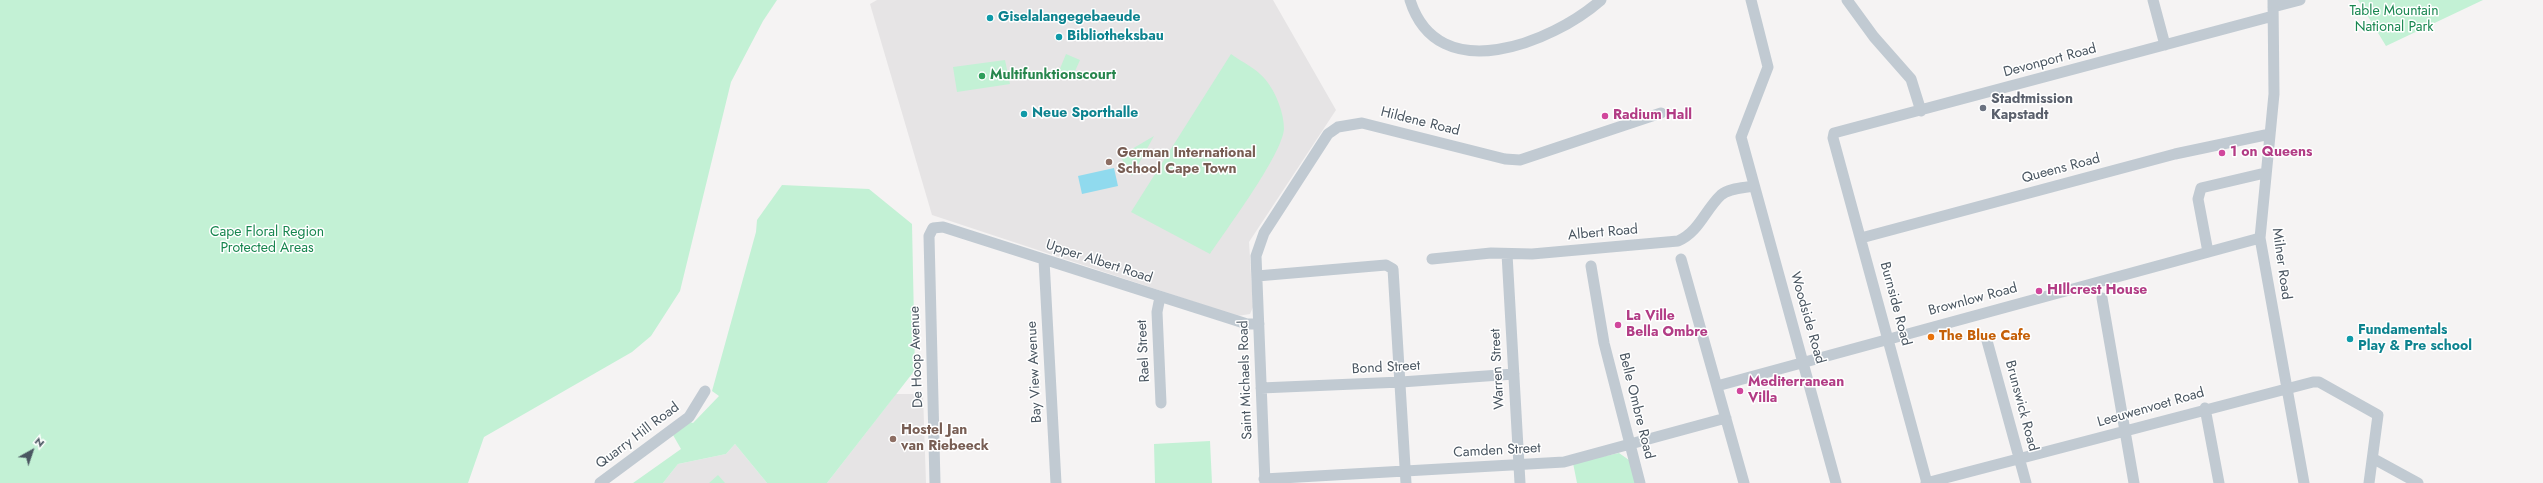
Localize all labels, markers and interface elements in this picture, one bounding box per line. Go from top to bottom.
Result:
park label: Table Mountain National Park [2349,4,2439,36]
place label: Giselalangegebaeude [998,10,1140,26]
marker: Giselalangegebaeude [985,13,995,23]
place label: Bibliotheksbau [1067,29,1164,45]
marker: Bibliotheksbau [1054,32,1064,42]
street label: Devonport Road [2002,41,2098,81]
place label: Multifunktionscourt [990,68,1116,84]
marker: Multifunktionscourt [977,71,987,81]
place label: Stadtmission Kapstadt [1991,92,2073,124]
marker: Stadtmission Kapstadt [1978,103,1988,113]
street label: Hildene Road [1379,104,1461,140]
place label: Neue Sporthalle [1032,106,1138,122]
place label: Radium Hall [1613,108,1692,124]
marker: Neue Sporthalle [1019,109,1029,119]
marker: Radium Hall [1600,111,1610,121]
place label: 1 on Queens [2230,145,2312,161]
place label: German International School Cape Town [1117,146,1256,178]
marker: 1 on Queens [2217,148,2227,158]
street label: Queens Road [2020,151,2102,187]
marker: German International School Cape Town [1104,157,1114,167]
street label: Albert Road [1567,222,1639,244]
park label: Cape Floral Region Protected Areas [210,225,324,258]
street label: Milner Road [2268,227,2294,301]
street label: Upper Albert Road [1044,237,1154,287]
street label: Burnside Road [1876,260,1914,348]
street label: Woodside Road [1786,270,1828,366]
street label: Brownlow Road [1927,280,2019,320]
place label: HIllcrest House [2047,283,2147,299]
marker: HIllcrest House [2034,286,2044,296]
street label: De Hoop Avenue [907,306,927,408]
place label: La Ville Bella Ombre [1626,309,1708,342]
street label: Rael Street [1134,319,1154,383]
street label: Saint Michaels Road [1236,320,1256,440]
marker: La Ville Bella Ombre [1613,320,1623,330]
street label: Bay View Avenue [1024,321,1046,423]
place label: Fundamentals Play & Pre school [2358,323,2472,356]
street label: Warren Street [1487,328,1509,410]
place label: The Blue Cafe [1939,329,2031,345]
marker: The Blue Cafe [1926,332,1936,342]
marker: Fundamentals Play & Pre school [2345,334,2355,344]
street label: Belle Ombre Road [1615,351,1657,461]
street label: Bond Street [1351,358,1421,378]
street label: Brunswick Road [2001,359,2041,453]
place label: Mediterranean Villa [1748,375,1844,408]
street label: Leeuwenvoet Road [2096,385,2206,431]
marker: Mediterranean Villa [1735,386,1745,396]
street label: Quarry Hill Road [593,399,683,473]
place label: Hostel Jan van Riebeeck [901,423,989,456]
north arrow [12,431,52,471]
text: N [31,433,48,451]
marker: Hostel Jan van Riebeeck [888,434,898,444]
street label: Camden Street [1453,440,1541,462]

